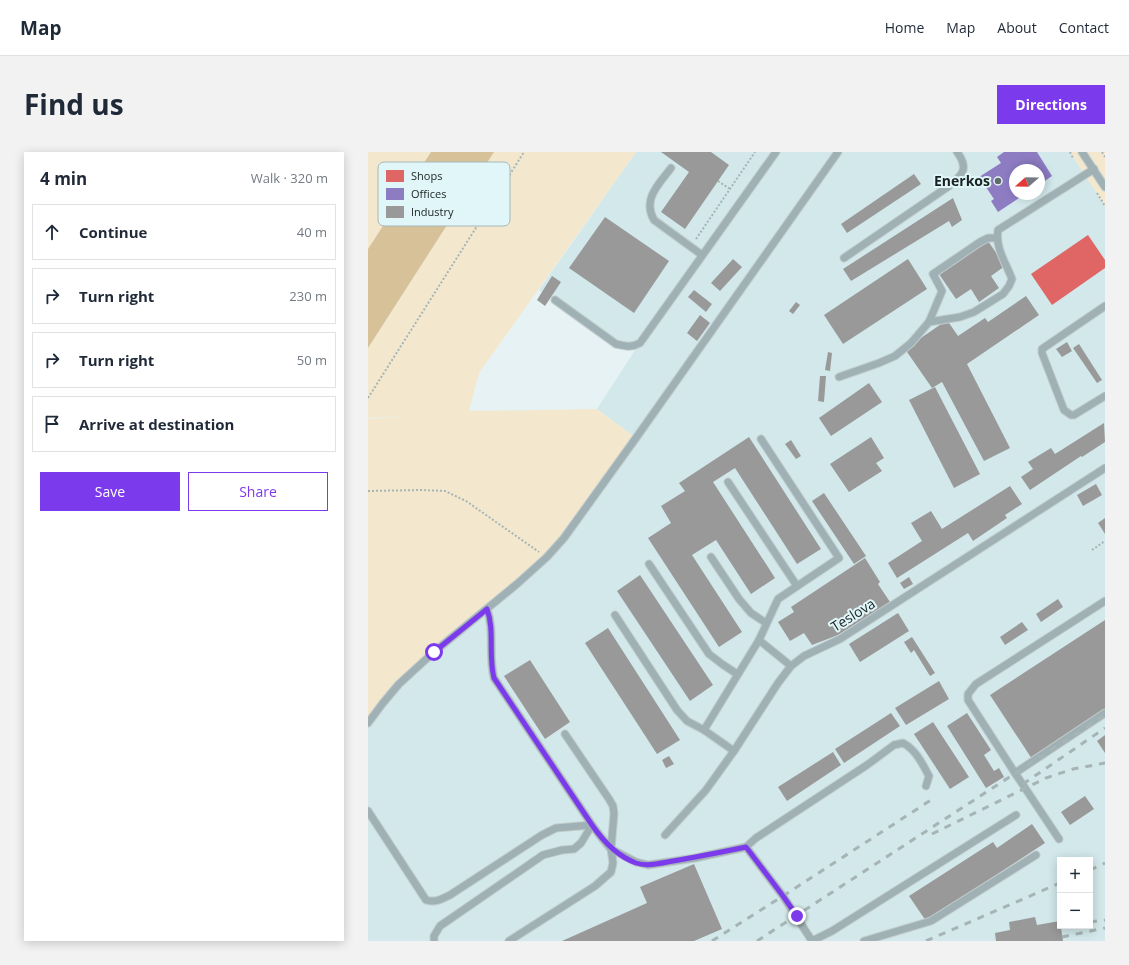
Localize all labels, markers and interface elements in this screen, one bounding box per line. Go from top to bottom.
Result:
text: Map [20,15,61,41]
text: Home [885,18,924,37]
text: Map [946,18,975,37]
text: About [997,18,1037,37]
text: Contact [1059,18,1109,37]
text: Find us [24,85,124,123]
button: Directions [997,85,1105,124]
legend [378,162,510,226]
north arrow [1009,164,1045,200]
text: 4 min [40,167,87,190]
text: Shops [411,168,442,183]
text: Walk · 320 m [251,169,328,187]
place label: Enerkos [934,171,990,190]
marker: Enerkos [993,176,1003,186]
text: Offices [411,186,446,201]
text: Industry [411,204,454,219]
icon: ahead [41,221,63,243]
text: Continue [79,222,147,242]
text: 40 m [297,223,327,241]
icon: right [41,285,63,307]
text: Turn right [79,286,154,306]
text: 230 m [289,287,327,305]
icon: right [41,349,63,371]
text: Turn right [79,350,154,370]
text: 50 m [297,351,327,369]
icon: arrive [41,413,63,435]
text: Arrive at destination [79,414,234,434]
button: Save [40,472,180,511]
button: Share [188,472,328,511]
street label: Teslova [827,594,879,636]
route start [425,643,443,661]
map controls [1057,857,1093,929]
button: + [1057,857,1093,893]
button: − [1057,893,1093,929]
route end [788,907,806,925]

